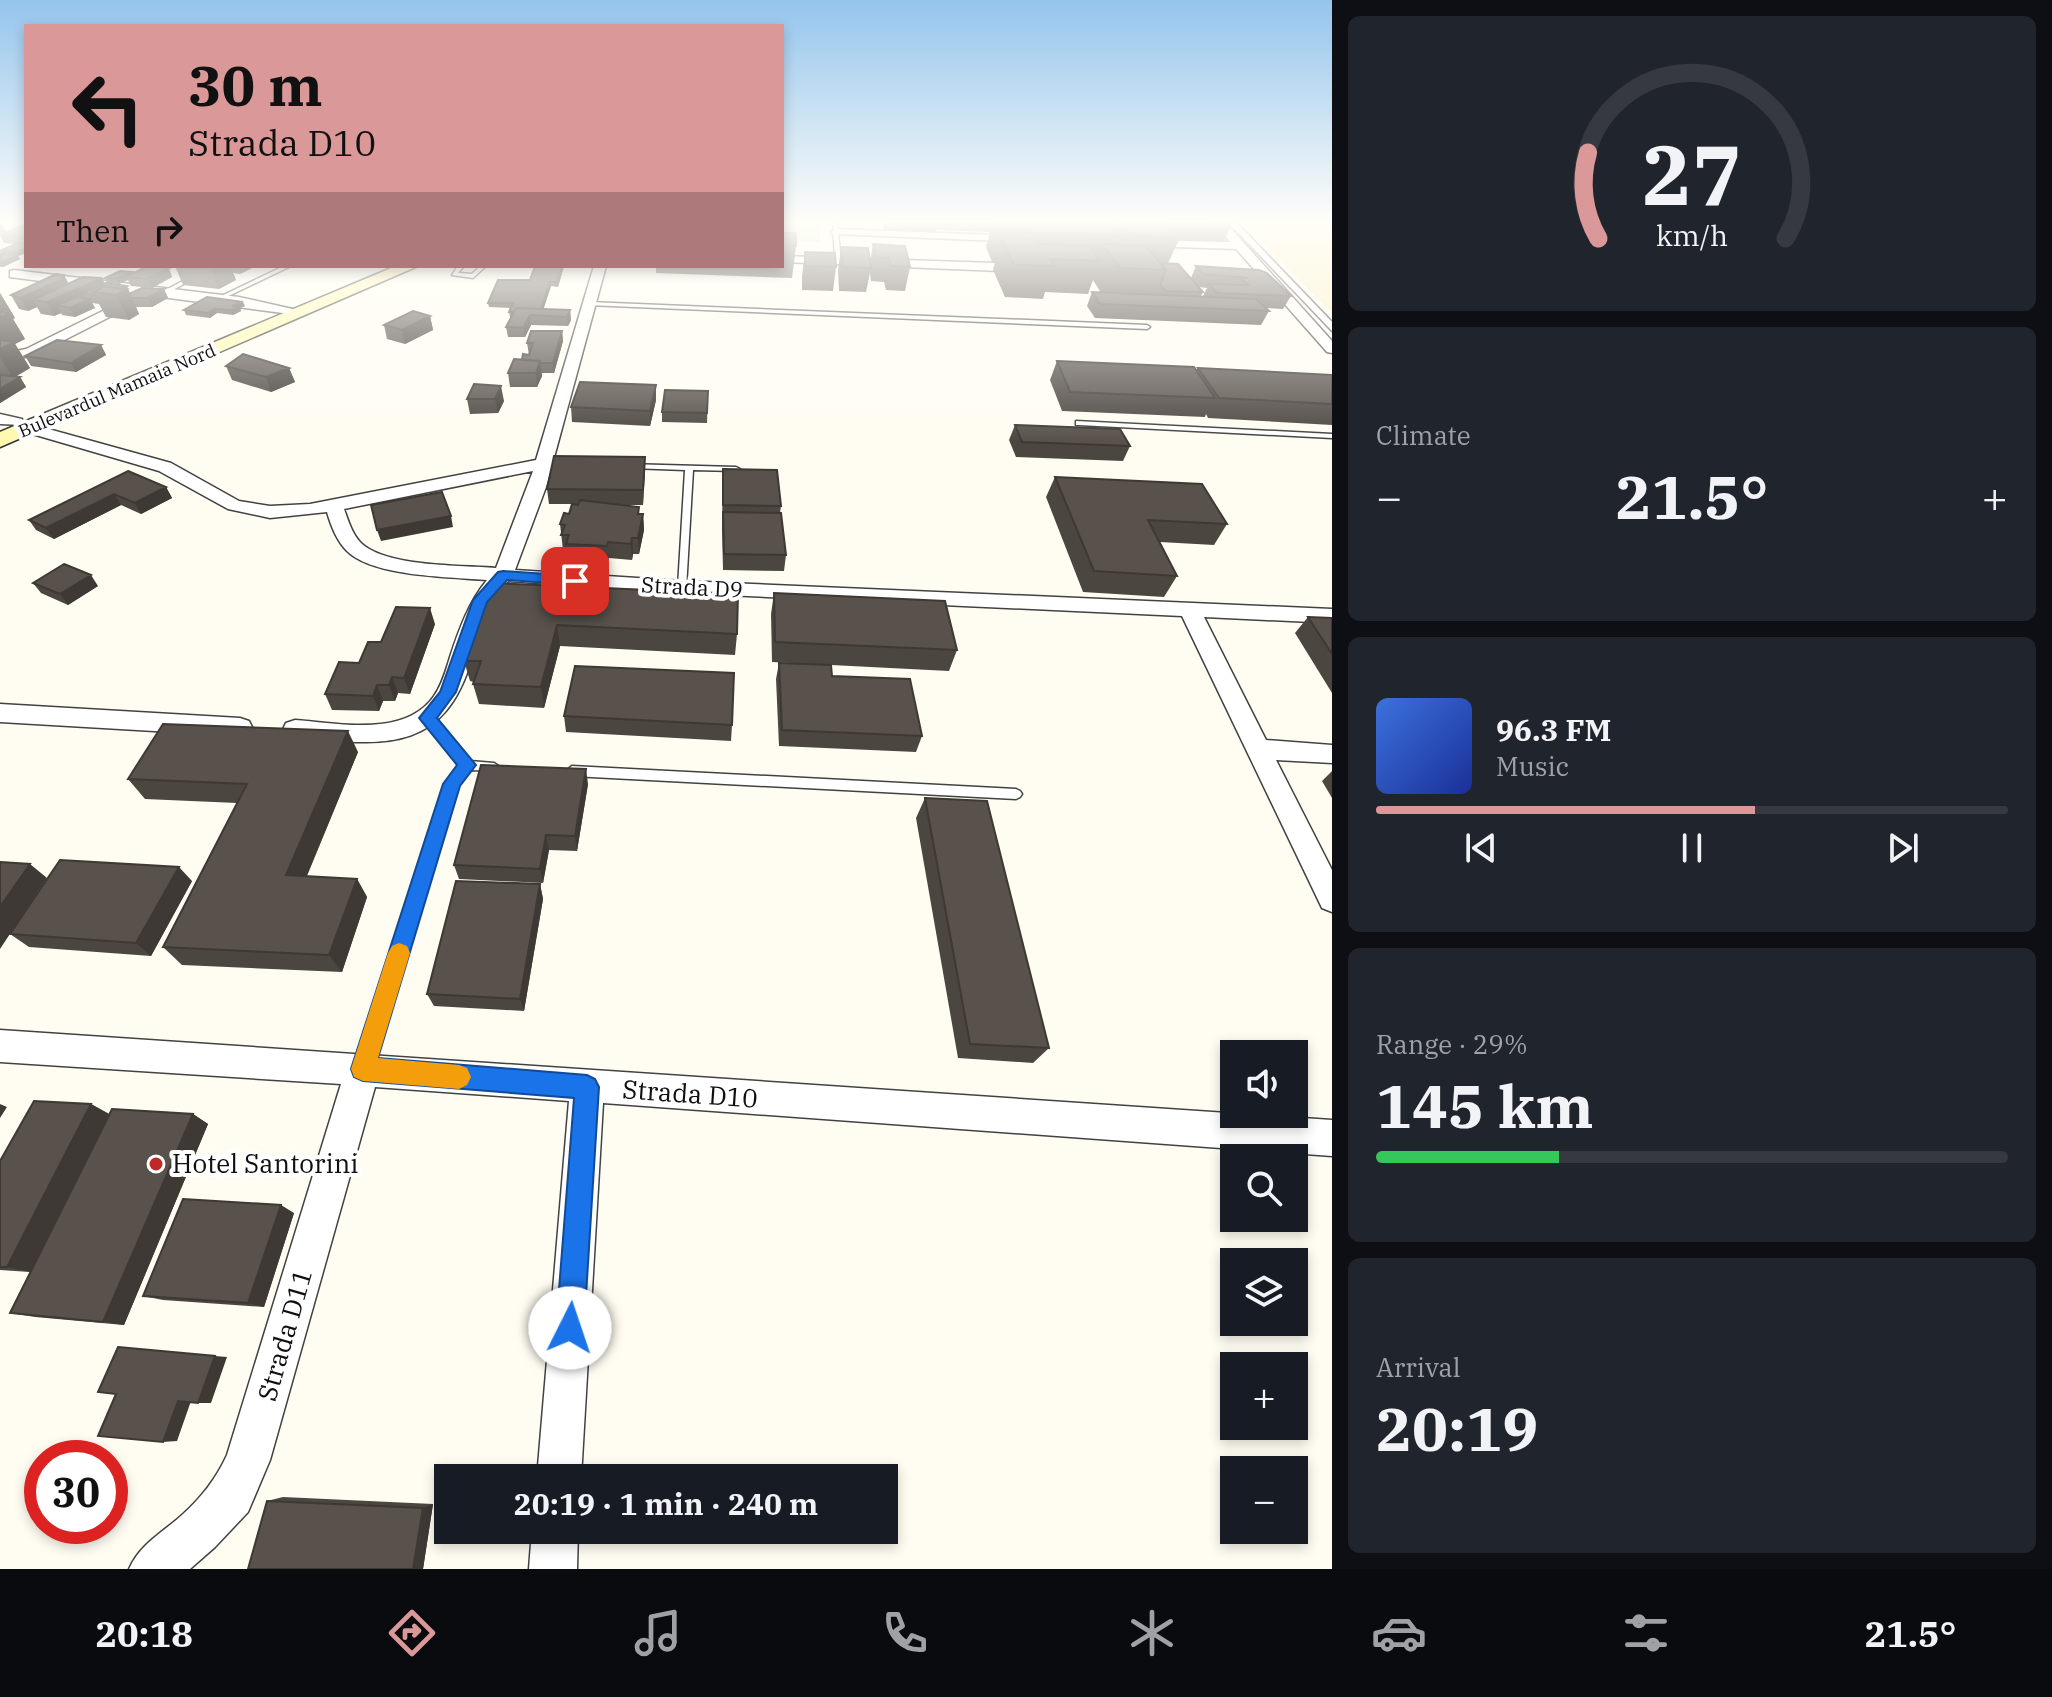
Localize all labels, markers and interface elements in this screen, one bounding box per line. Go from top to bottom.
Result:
text: 30 m [188,49,323,121]
icon: left [56,56,160,160]
text: Strada D10 [188,119,376,166]
text: 27 [1642,120,1742,228]
icon: right [146,208,190,252]
text: Then [56,211,130,250]
text: km/h [1656,217,1728,254]
street label: Bulevardul Mamaia Nord [15,339,219,443]
text: Climate [1376,418,1471,452]
text: 21.5° [1615,457,1769,536]
text: − [1376,468,1402,525]
text: + [1982,468,2008,525]
pin [541,547,609,615]
icon: arrive [553,559,597,603]
street label: Strada D9 [640,569,744,604]
text: 96.3 FM [1496,710,1611,749]
text: Music [1496,749,1569,783]
icon: previous [1459,826,1503,870]
icon: pause [1670,826,1714,870]
icon: next [1881,826,1925,870]
text: Range · 29% [1376,1027,1528,1061]
map controls [1220,1040,1308,1544]
button: sound [1220,1040,1308,1128]
text: 145 km [1376,1066,1594,1145]
street label: Strada D10 [621,1071,759,1115]
button: search [1220,1144,1308,1232]
place label: Hotel Santorini [172,1146,359,1180]
marker: Hotel Santorini [147,1155,165,1173]
button: layers [1220,1248,1308,1336]
street label: Strada D11 [249,1265,319,1405]
position arrow [528,1286,612,1370]
text: Arrival [1376,1350,1461,1384]
button: + [1220,1352,1308,1440]
text: 20:19 [1376,1389,1538,1468]
speed limit sign: 30 [24,1440,128,1544]
button: − [1220,1456,1308,1544]
text: 20:19 · 1 min · 240 m [514,1484,818,1523]
icon: directions [384,1605,440,1661]
icon: music [630,1605,686,1661]
icon: phone [877,1605,933,1661]
icon: climate [1124,1605,1180,1661]
icon: car [1371,1605,1427,1661]
icon: filters [1618,1605,1674,1661]
text: 20:18 [95,1610,193,1657]
text: 21.5° [1865,1610,1957,1657]

